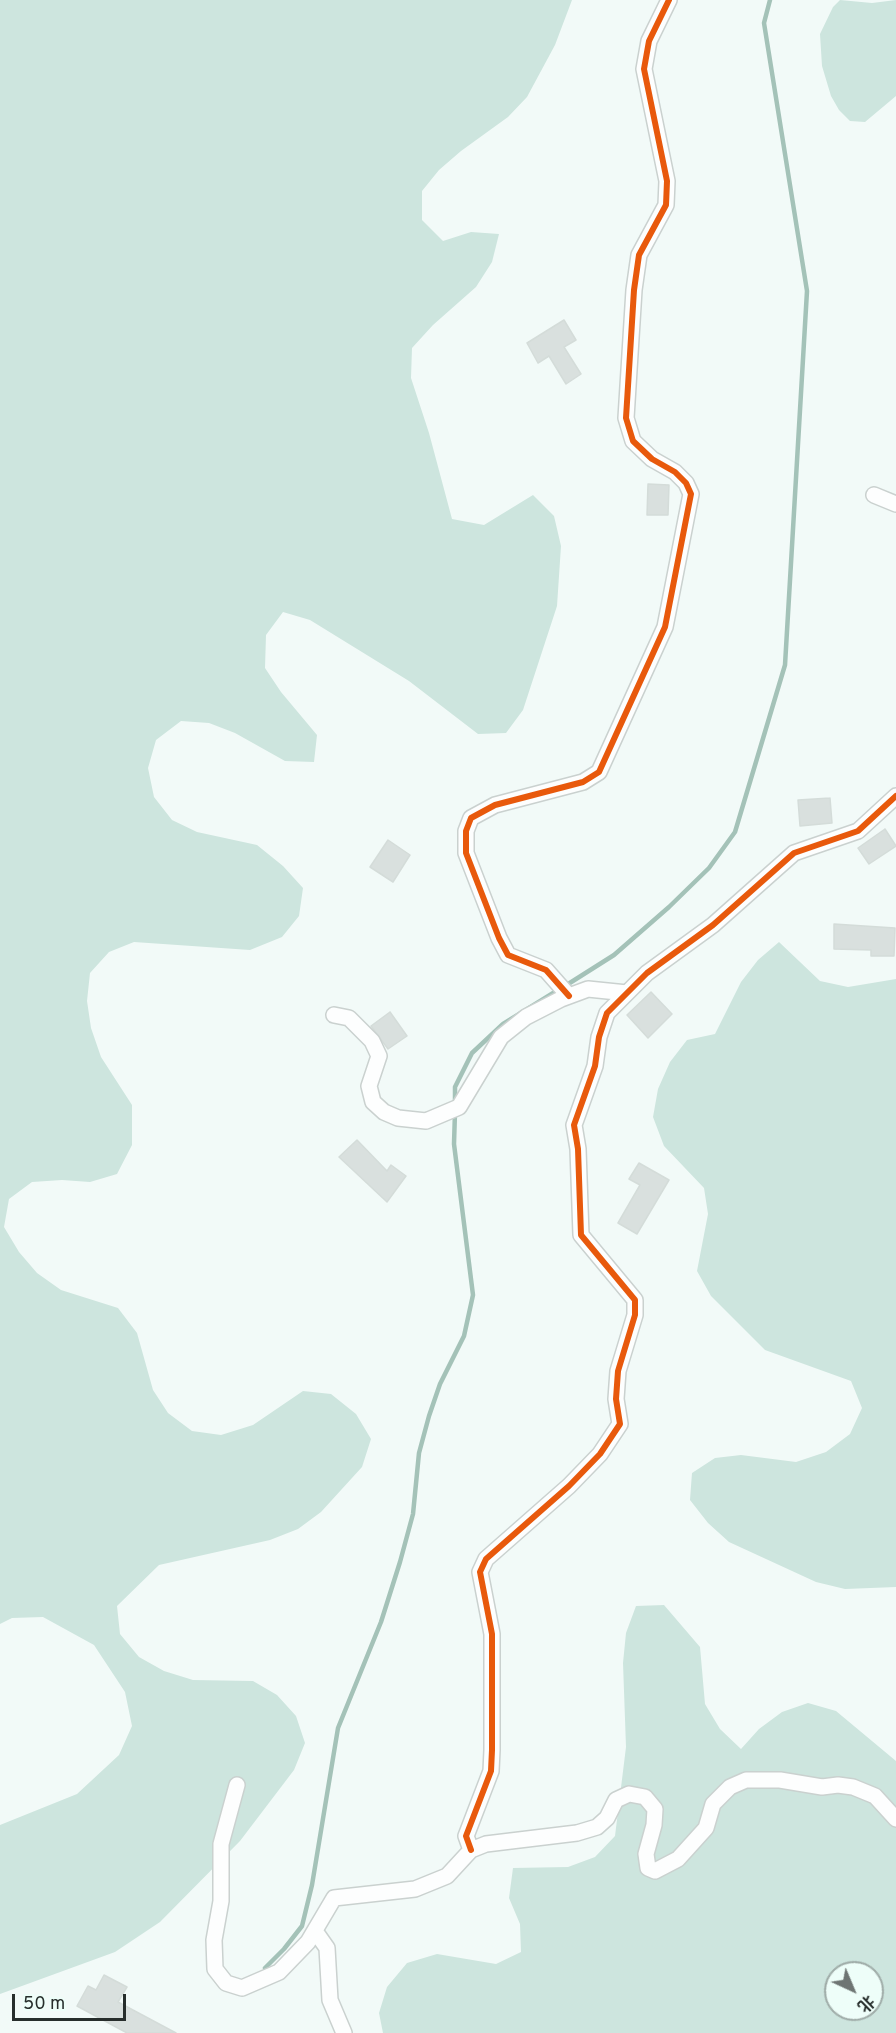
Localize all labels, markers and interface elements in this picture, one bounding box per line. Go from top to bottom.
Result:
north arrow [824,1961,884,2021]
scale bar [15,1982,129,2020]
text: 北 [852,1990,878,2015]
text: 50 m [23,1993,65,2016]

